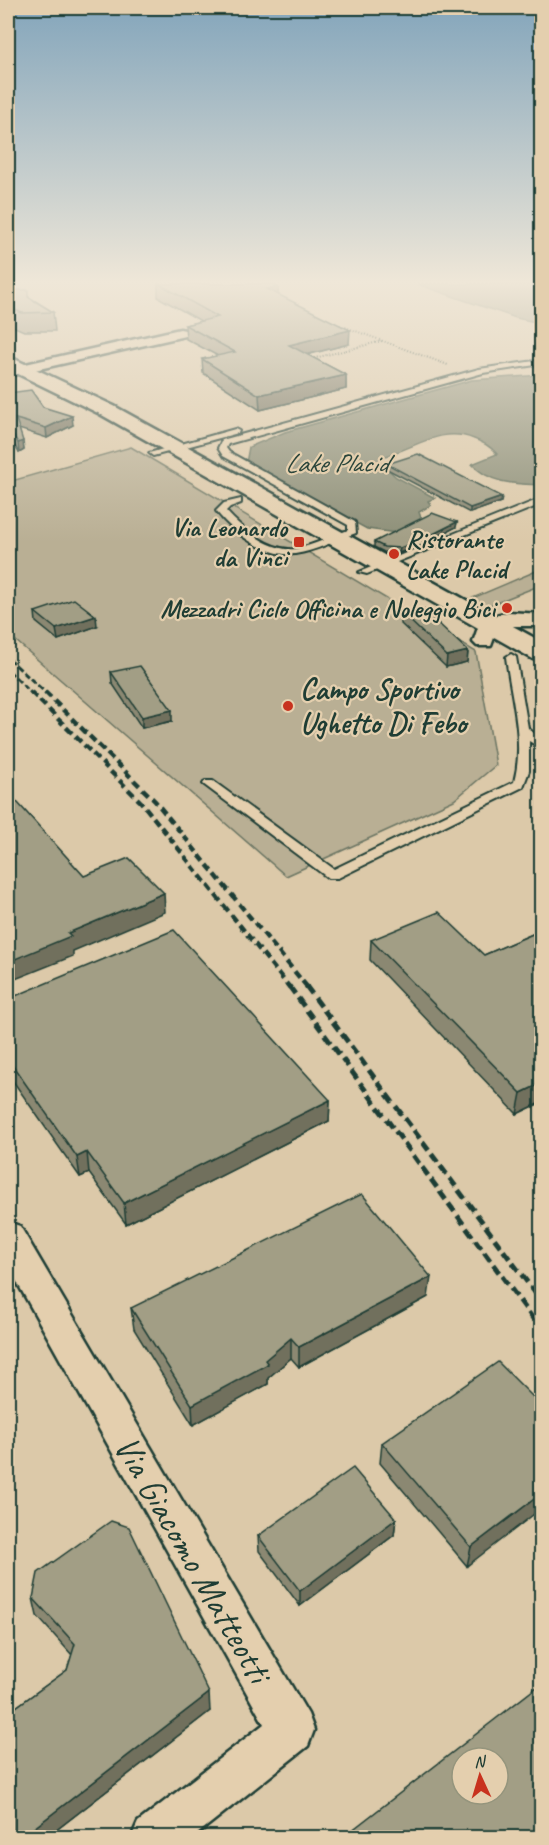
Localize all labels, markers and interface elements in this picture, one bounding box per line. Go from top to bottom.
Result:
water label: Lake Placid [285,446,396,480]
place label: Via Leonardo da Vinci [171,511,291,574]
place label: Ristorante Lake Placid [406,523,511,586]
marker: Via Leonardo da Vinci [292,535,306,549]
marker: Ristorante Lake Placid [387,547,401,561]
place label: Mezzadri Ciclo Officina e Noleggio Bici [160,592,498,625]
marker: Mezzadri Ciclo Officina e Noleggio Bici [500,601,514,615]
place label: Campo Sportivo Ughetto Di Febo [300,670,470,742]
marker: Campo Sportivo Ughetto Di Febo [281,699,295,713]
street label: Via Giacomo Matteotti [104,1427,284,1694]
north arrow [450,1746,510,1806]
text: N [473,1751,488,1772]

